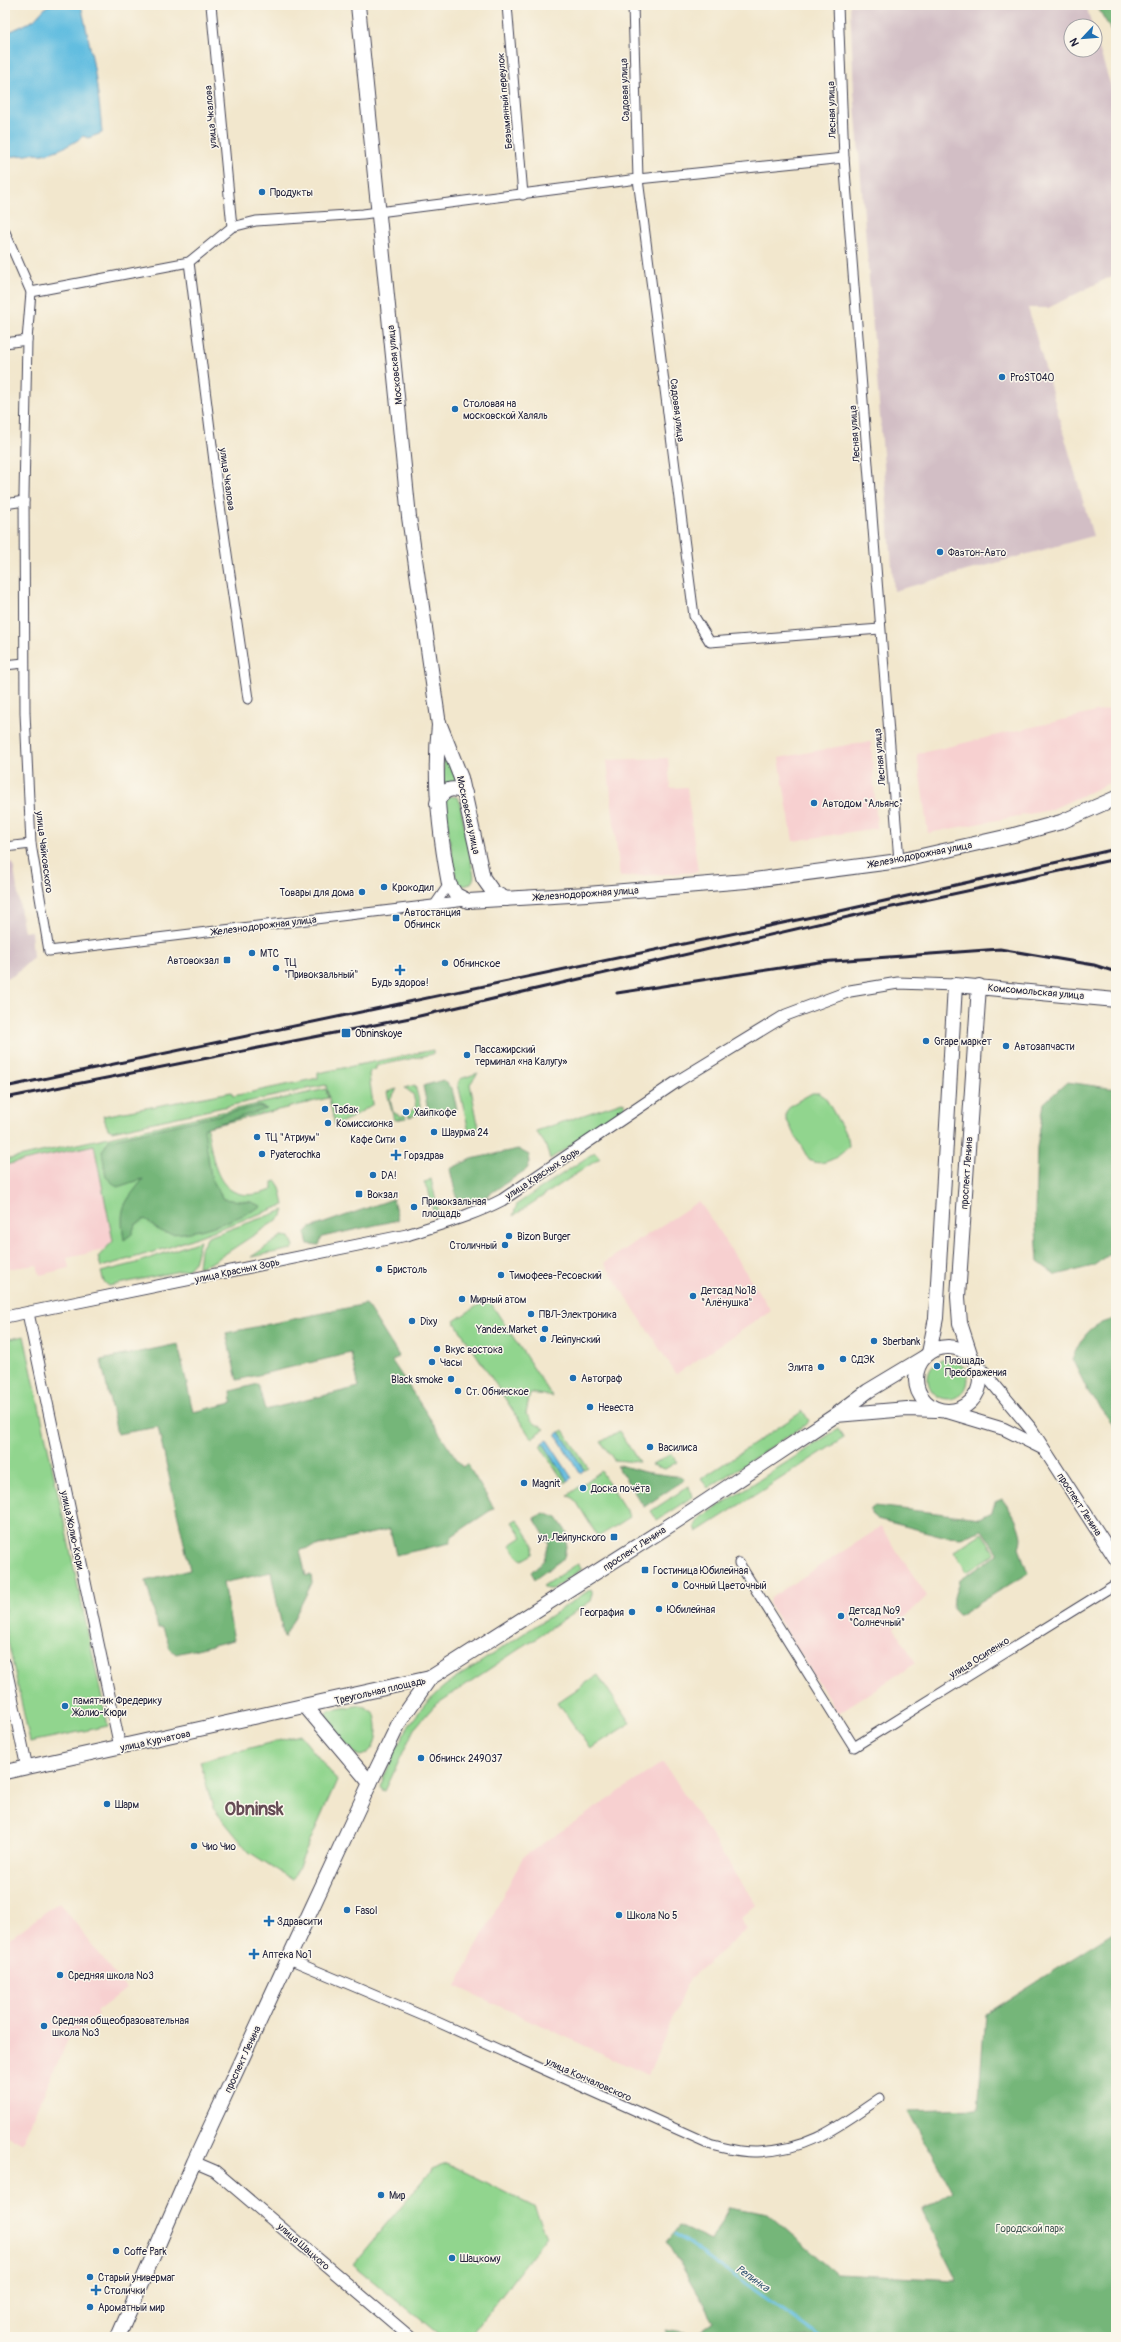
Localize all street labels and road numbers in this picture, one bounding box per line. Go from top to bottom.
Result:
street label: Безымянный переулок [495,52,515,150]
street label: Садовая улица [618,58,632,122]
street label: Лесная улица [825,81,839,140]
street label: улица Чкалова [202,85,220,150]
street label: Московская улица [385,324,405,405]
street label: Садовая улица [667,378,687,443]
street label: Лесная улица [847,405,863,464]
street label: улица Чкалова [217,446,237,512]
street label: Лесная улица [871,727,889,787]
street label: Московская улица [454,775,482,856]
street label: улица Чайковского [33,810,55,894]
street label: Железнодорожная улица [865,839,973,871]
street label: Железнодорожная улица [531,884,639,904]
street label: Железнодорожная улица [209,914,318,939]
street label: Комсомольская улица [987,982,1085,1002]
street label: проспект Ленина [958,1136,976,1210]
street label: улица Красных Зорь [502,1145,582,1203]
street label: улица Красных Зорь [193,1256,281,1286]
street label: проспект Ленина [1054,1471,1104,1539]
street label: улица Жолио-Кюри [58,1489,86,1571]
street label: проспект Ленина [601,1524,669,1574]
street label: улица Осипенко [946,1634,1012,1682]
street label: Треугольная площадь [333,1675,428,1707]
street label: улица Курчатова [118,1728,192,1754]
street label: проспект Ленина [222,2024,264,2095]
street label: улица Кончаловского [543,2055,634,2105]
street label: улица Шацкого [274,2220,332,2273]

